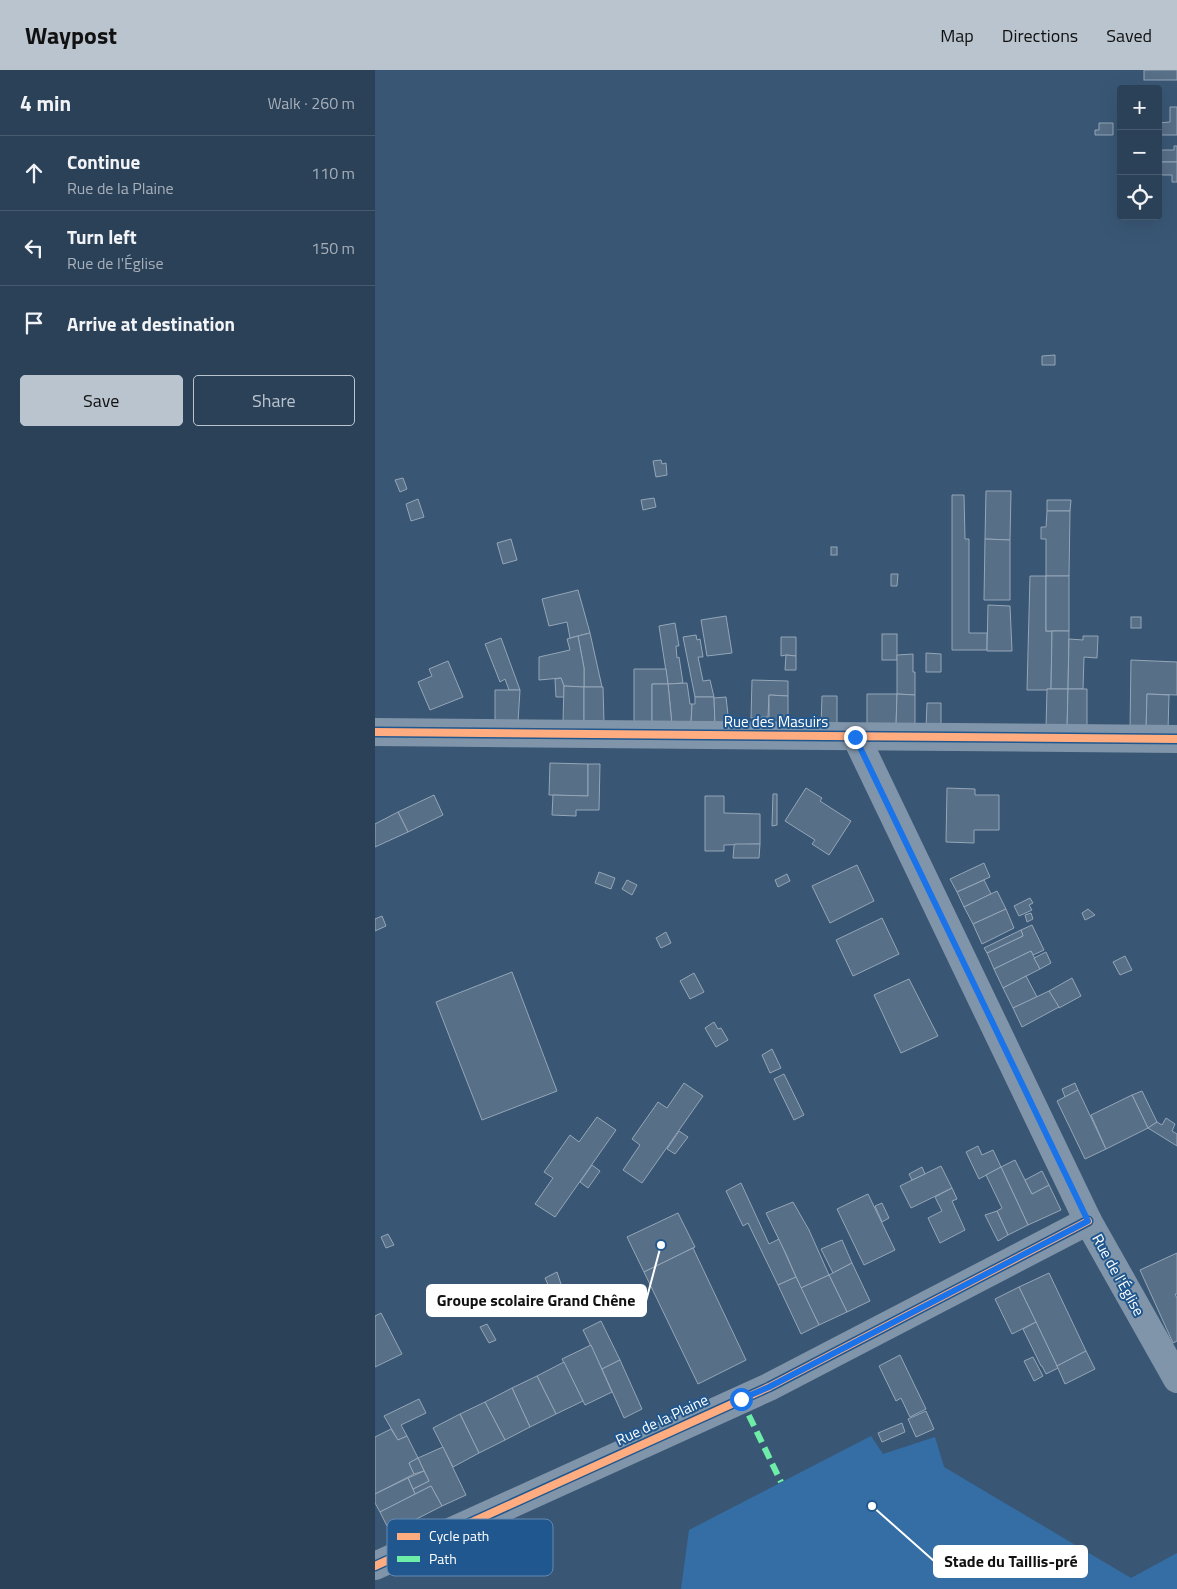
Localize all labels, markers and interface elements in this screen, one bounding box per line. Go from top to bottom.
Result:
text: Waypost [25,17,117,53]
text: Map [940,22,974,49]
text: Directions [1002,22,1078,49]
text: Saved [1106,22,1152,49]
map controls [1117,85,1162,220]
button: + [1117,85,1162,130]
text: 4 min [20,87,71,119]
text: Walk · 260 m [267,91,355,115]
button: − [1117,130,1162,175]
text: Continue [67,147,140,176]
icon: ahead [20,159,48,187]
text: 110 m [311,161,355,185]
button: locate [1117,175,1162,220]
text: Rue de la Plaine [67,176,174,200]
text: Turn left [67,222,137,251]
icon: left [20,234,48,262]
text: 150 m [311,236,355,260]
text: Rue de l'Église [67,251,164,275]
icon: arrive [20,309,48,337]
text: Arrive at destination [67,309,235,338]
button: Save [20,375,183,426]
button: Share [193,375,355,426]
street label: Rue des Masuirs [724,710,828,733]
route end [844,726,867,749]
street label: Rue de l'Église [1086,1230,1150,1320]
callout: Groupe scolaire Grand Chêne [427,1285,646,1316]
text: Groupe scolaire Grand Chêne [437,1288,635,1312]
street label: Rue de la Plaine [612,1388,712,1451]
route start [730,1388,753,1411]
legend [387,1519,553,1576]
text: Cycle path [429,1525,489,1546]
callout: Stade du Taillis-pré [934,1546,1087,1577]
text: Path [429,1548,457,1569]
text: Stade du Taillis-pré [944,1549,1078,1573]

